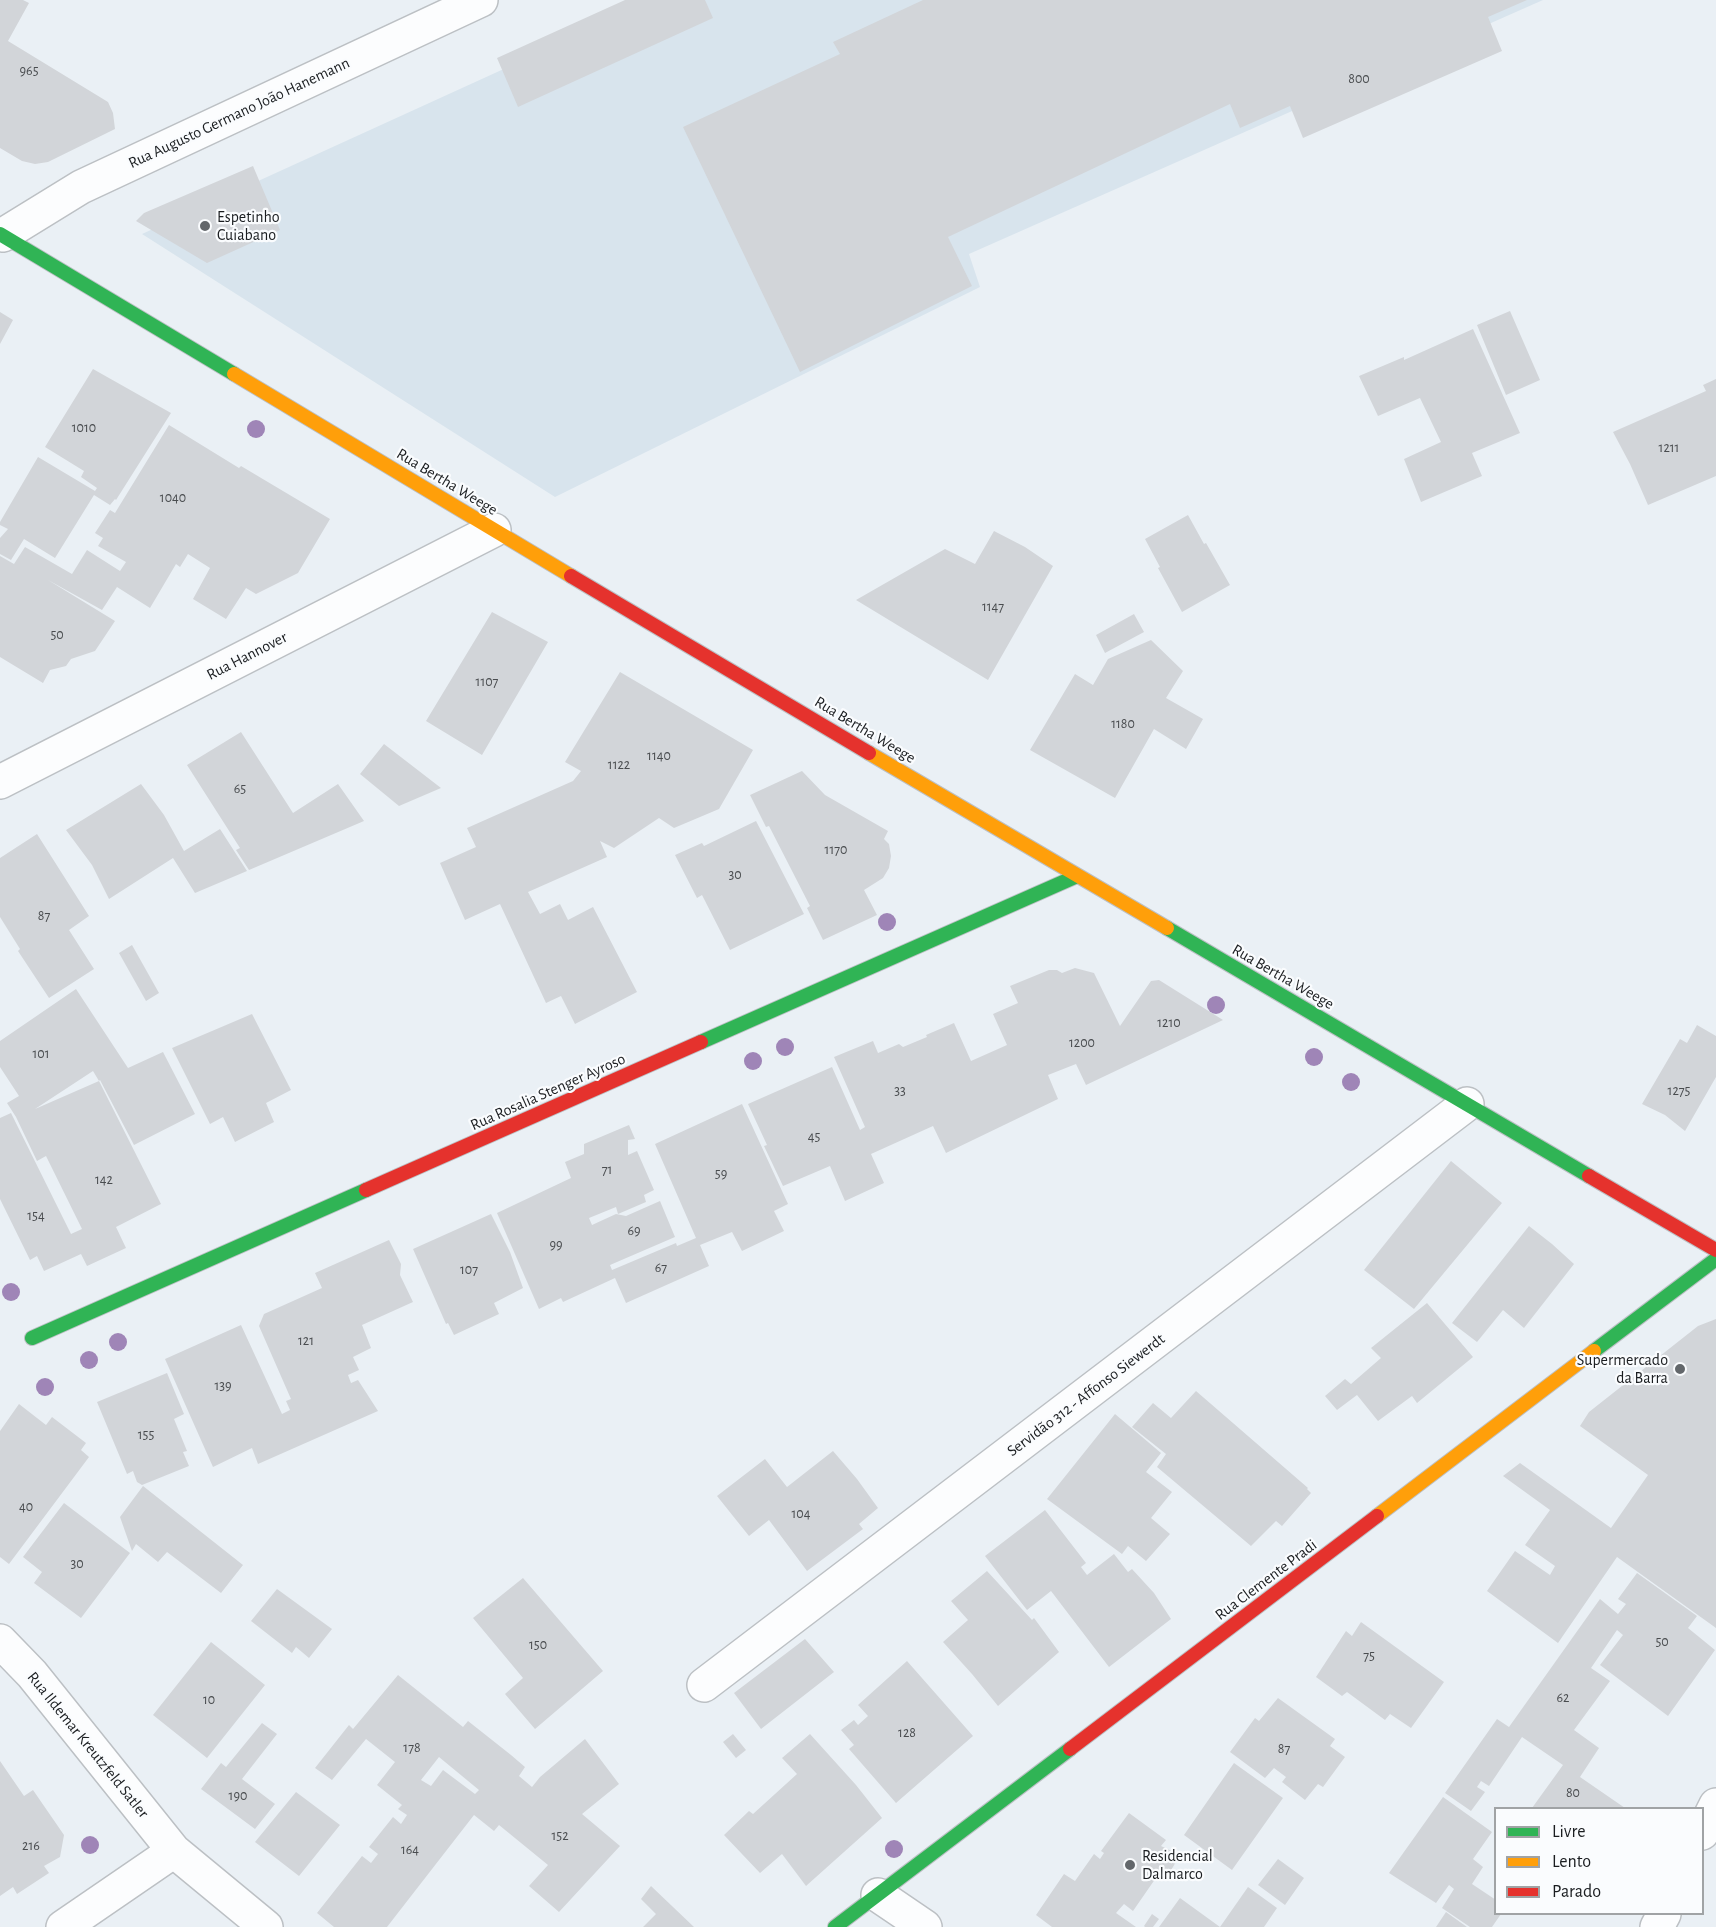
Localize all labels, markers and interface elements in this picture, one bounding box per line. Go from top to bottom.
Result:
street label: Rua Augusto Germano João Hanemann [125,53,353,173]
house number: 965 [19,63,39,79]
house number: 800 [1348,71,1370,87]
place label: Espetinho Cuiabano [217,207,280,245]
marker: Espetinho Cuiabano [198,219,212,233]
house number: 1010 [72,420,96,436]
house number: 1211 [1659,440,1679,456]
street label: Rua Bertha Weege [393,444,501,520]
house number: 1040 [160,490,186,506]
house number: 1147 [982,599,1004,615]
house number: 50 [50,627,64,643]
street label: Rua Hannover [204,628,290,684]
house number: 1107 [476,674,498,690]
street label: Rua Bertha Weege [811,692,919,768]
house number: 1180 [1111,716,1135,732]
house number: 1140 [647,748,671,764]
house number: 1122 [608,757,630,773]
house number: 65 [234,781,246,797]
house number: 1170 [825,842,847,858]
house number: 30 [728,867,742,883]
house number: 87 [38,908,50,924]
street label: Rua Bertha Weege [1229,940,1337,1014]
house number: 1210 [1157,1015,1181,1031]
house number: 1200 [1069,1035,1095,1051]
house number: 101 [32,1046,50,1062]
street label: Rua Rosalia Stenger Ayroso [468,1049,628,1135]
house number: 33 [894,1083,906,1099]
house number: 1275 [1668,1083,1690,1099]
house number: 45 [808,1129,820,1145]
house number: 71 [602,1162,612,1178]
house number: 59 [715,1166,727,1182]
house number: 142 [95,1172,113,1188]
house number: 154 [27,1208,45,1224]
house number: 69 [627,1223,641,1239]
house number: 99 [549,1237,563,1253]
house number: 67 [655,1260,667,1276]
house number: 107 [460,1262,478,1278]
street label: Servidão 312 - Affonso Siewerdt [1003,1329,1169,1461]
house number: 121 [298,1333,314,1349]
place label: Supermercado da Barra [1577,1350,1668,1388]
marker: Supermercado da Barra [1673,1362,1687,1376]
house number: 139 [214,1378,232,1394]
house number: 155 [138,1427,154,1443]
house number: 40 [19,1499,33,1515]
house number: 104 [792,1506,810,1522]
street label: Rua Clemente Pradi [1211,1536,1321,1624]
house number: 30 [70,1556,84,1572]
house number: 50 [1655,1634,1669,1650]
house number: 150 [529,1637,547,1653]
house number: 75 [1363,1648,1375,1664]
street label: Rua Ildemar Kreutzfeld Satler [23,1668,153,1822]
house number: 62 [1557,1690,1569,1706]
house number: 10 [203,1692,215,1708]
house number: 128 [898,1725,916,1741]
house number: 178 [403,1740,421,1756]
house number: 87 [1278,1741,1290,1757]
house number: 80 [1566,1785,1580,1801]
house number: 190 [229,1788,247,1804]
legend [1494,1807,1704,1915]
text: Livre [1552,1823,1586,1841]
house number: 152 [551,1828,569,1844]
house number: 216 [22,1838,40,1854]
house number: 164 [401,1842,419,1858]
place label: Residencial Dalmarco [1142,1846,1213,1884]
text: Lento [1552,1853,1591,1871]
marker: Residencial Dalmarco [1123,1858,1137,1872]
text: Parado [1552,1883,1601,1901]

